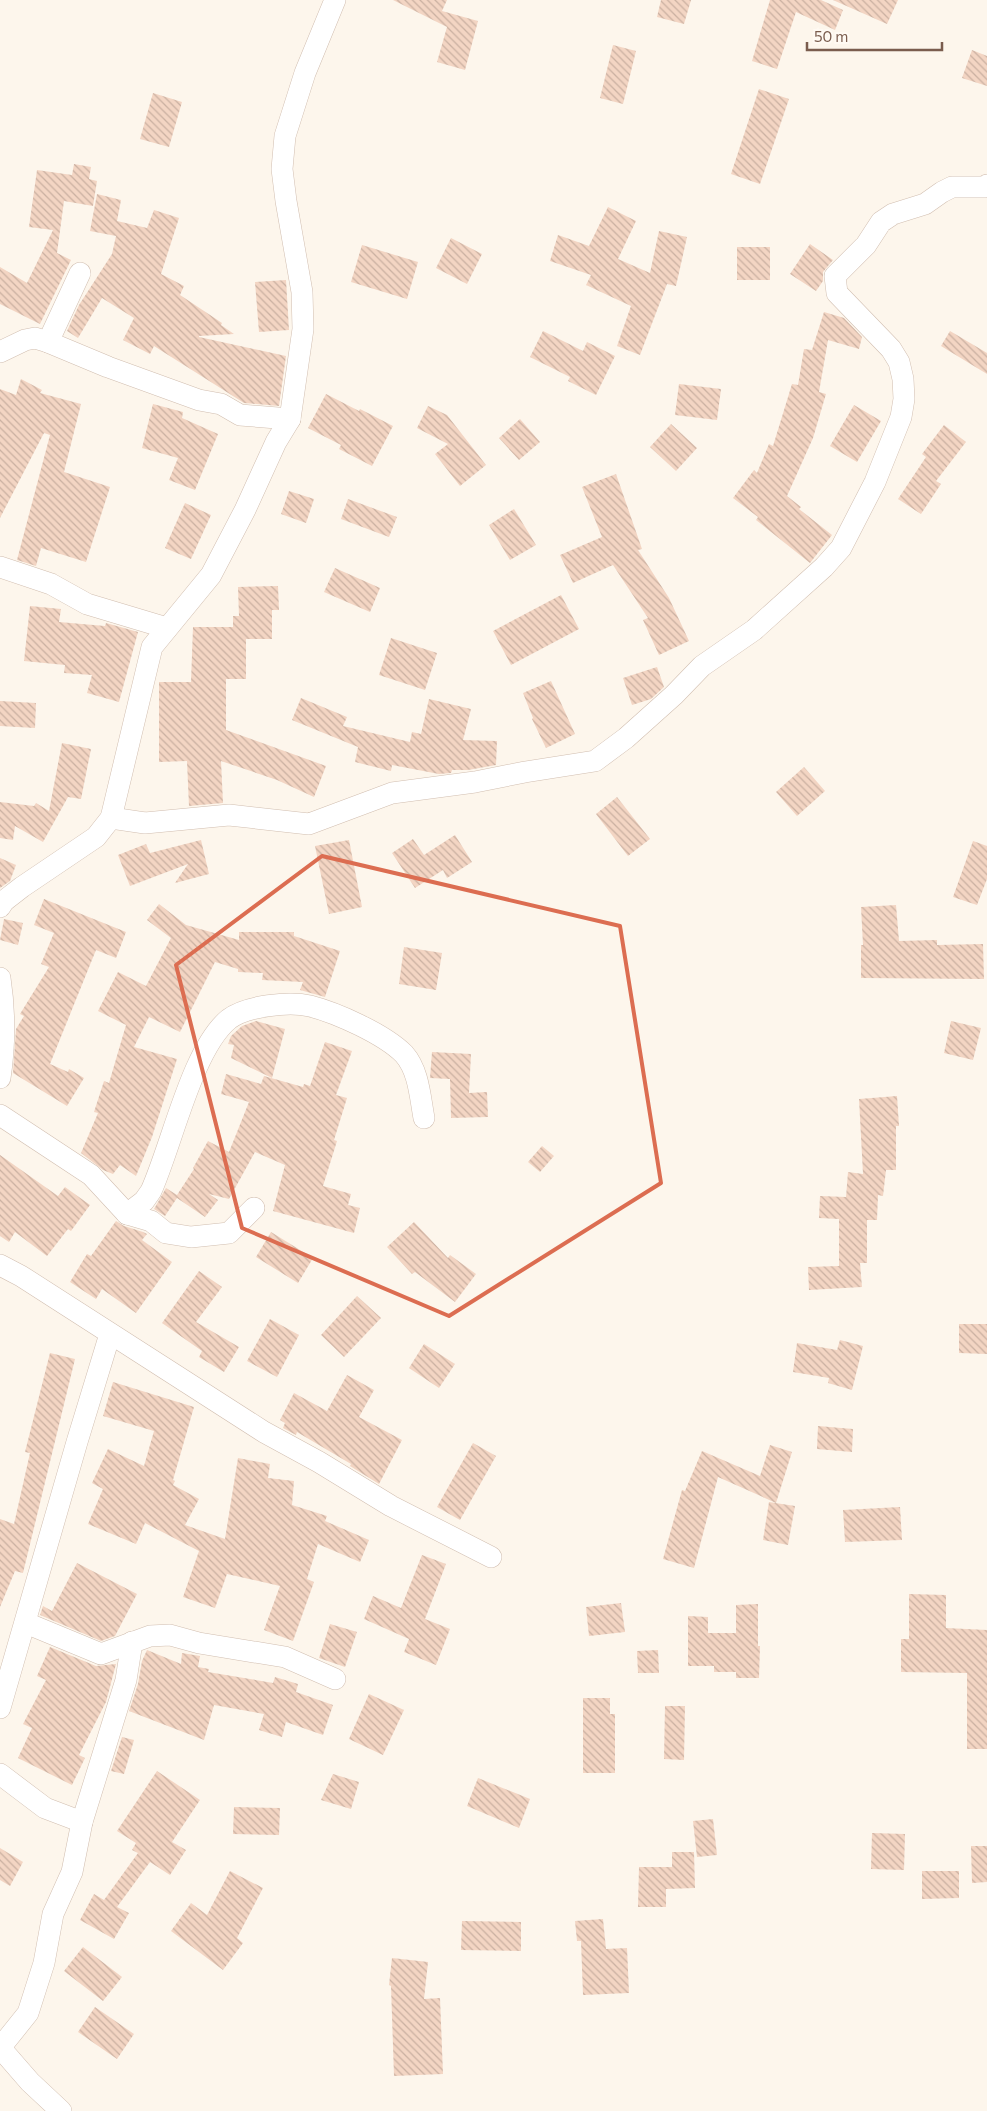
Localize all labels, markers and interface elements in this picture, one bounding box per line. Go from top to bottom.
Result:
scale bar [807,20,942,52]
text: 50 m [814,27,848,45]

